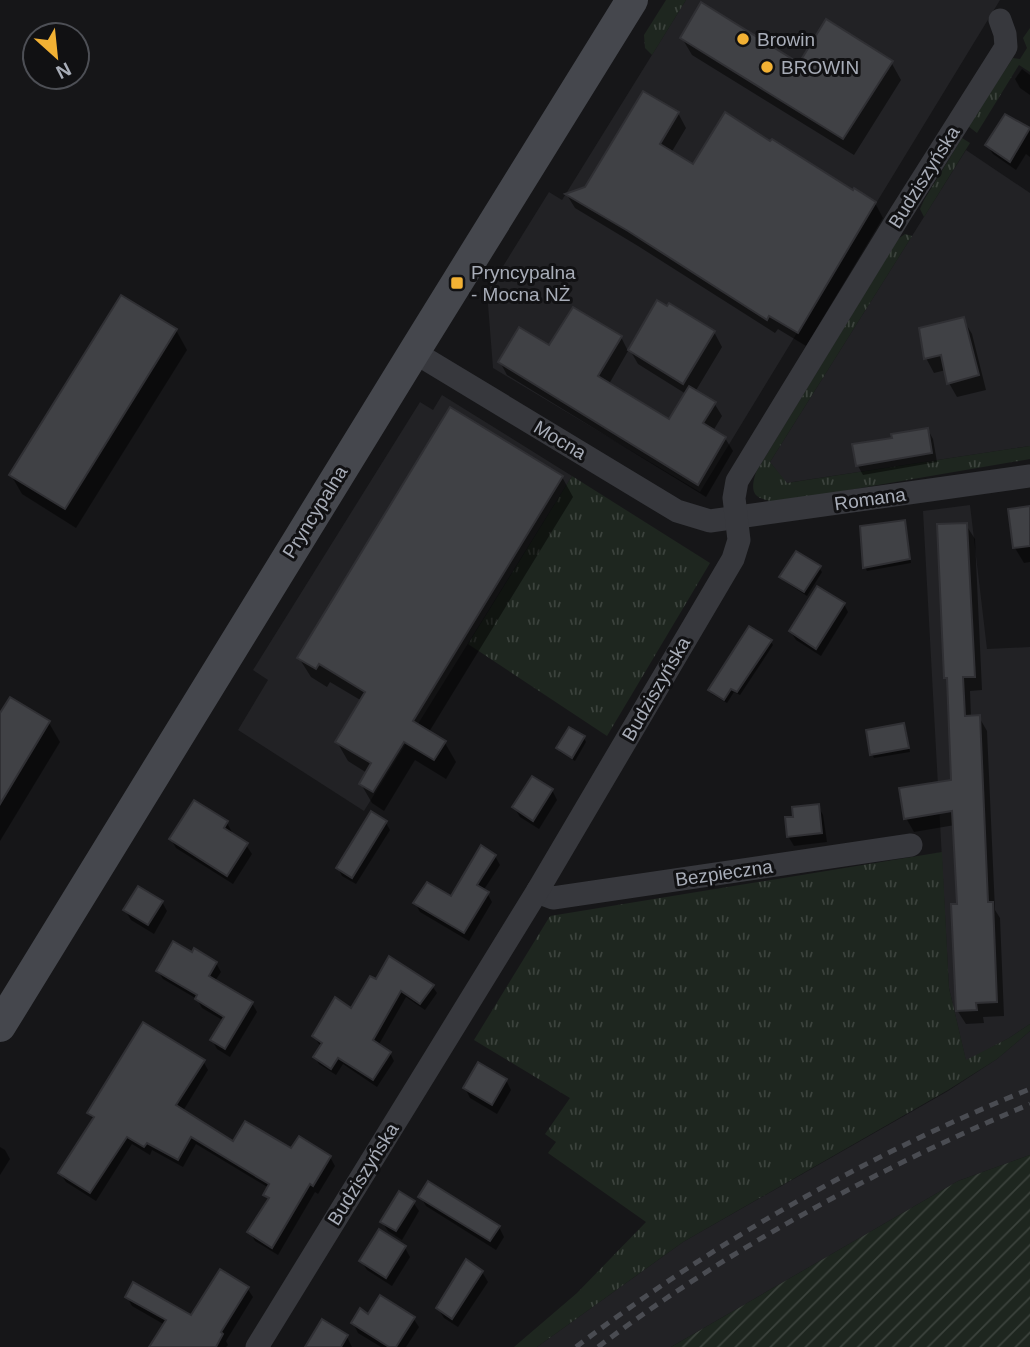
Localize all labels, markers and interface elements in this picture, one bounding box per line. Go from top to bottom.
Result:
north arrow [21,21,91,91]
place label: Browin [757,29,815,50]
marker: Browin [735,31,751,47]
place label: BROWIN [781,57,859,78]
text: N [53,58,74,83]
marker: BROWIN [759,59,775,75]
street label: Budziszyńska [884,122,964,232]
place label: Pryncypalna - Mocna NŻ [471,262,576,305]
marker: Pryncypalna - Mocna NŻ [449,275,465,291]
street label: Mocna [530,416,590,464]
street label: Pryncypalna [278,462,352,562]
street label: Romana [833,484,907,514]
street label: Budziszyńska [618,633,694,745]
street label: Bezpieczna [674,856,775,890]
street label: Budziszyńska [323,1119,403,1229]

